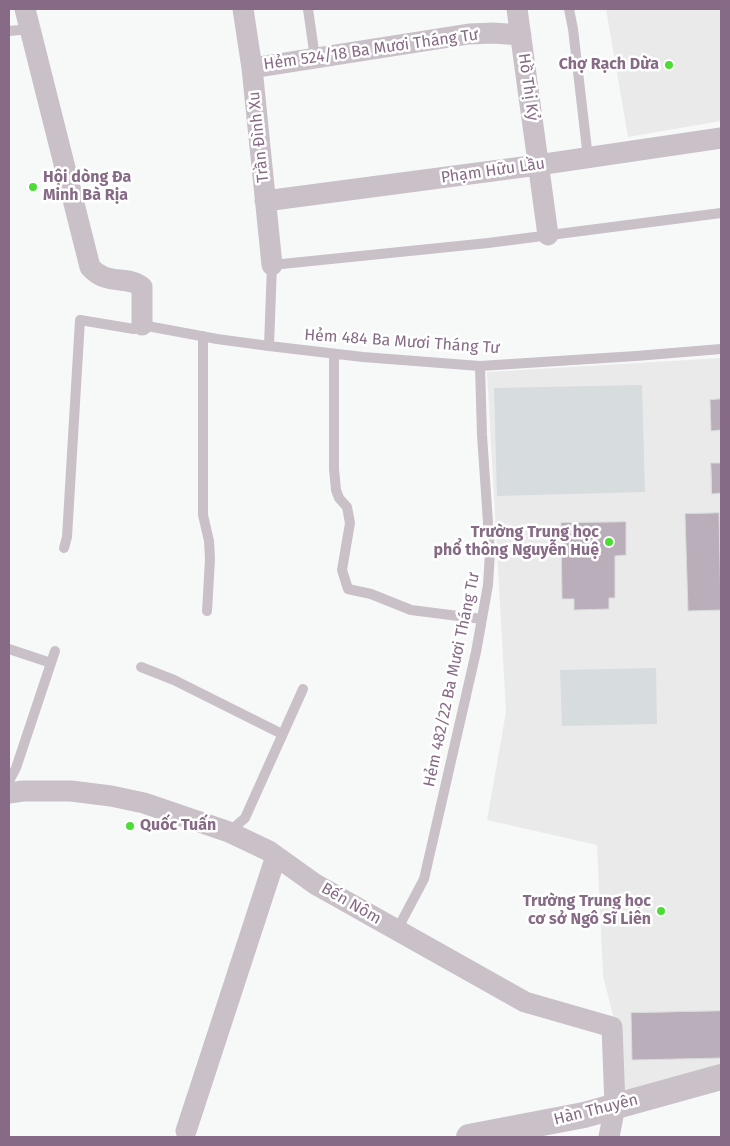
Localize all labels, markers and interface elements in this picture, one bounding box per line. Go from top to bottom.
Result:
street label: Hẻm 524/18 Ba Mươi Tháng Tư [262,25,480,75]
street label: Hồ Thị Kỷ [514,52,542,122]
place label: Chợ Rạch Dừa [559,55,659,75]
marker: Chợ Rạch Dừa [663,59,675,71]
street label: Trần Đình Xu [245,90,273,184]
street label: Phạm Hữu Lầu [440,154,546,188]
place label: Hội dòng Đa Minh Bà Rịa [43,168,131,206]
marker: Hội dòng Đa Minh Bà Rịa [27,181,39,193]
street label: Hẻm 484 Ba Mươi Tháng Tư [304,326,500,358]
place label: Trường Trung học phổ thông Nguyễn Huệ [433,523,599,561]
marker: Trường Trung học phổ thông Nguyễn Huệ [603,536,615,548]
street label: Hẻm 482/22 Ba Mươi Tháng Tư [420,571,484,789]
place label: Quốc Tuấn [140,816,216,836]
marker: Quốc Tuấn [124,820,136,832]
street label: Bến Nôm [318,879,384,929]
place label: Trường Trung học cơ sở Ngô Sĩ Liên [523,892,651,930]
marker: Trường Trung học cơ sở Ngô Sĩ Liên [655,905,667,917]
street label: Hàn Thuyên [552,1090,640,1130]

